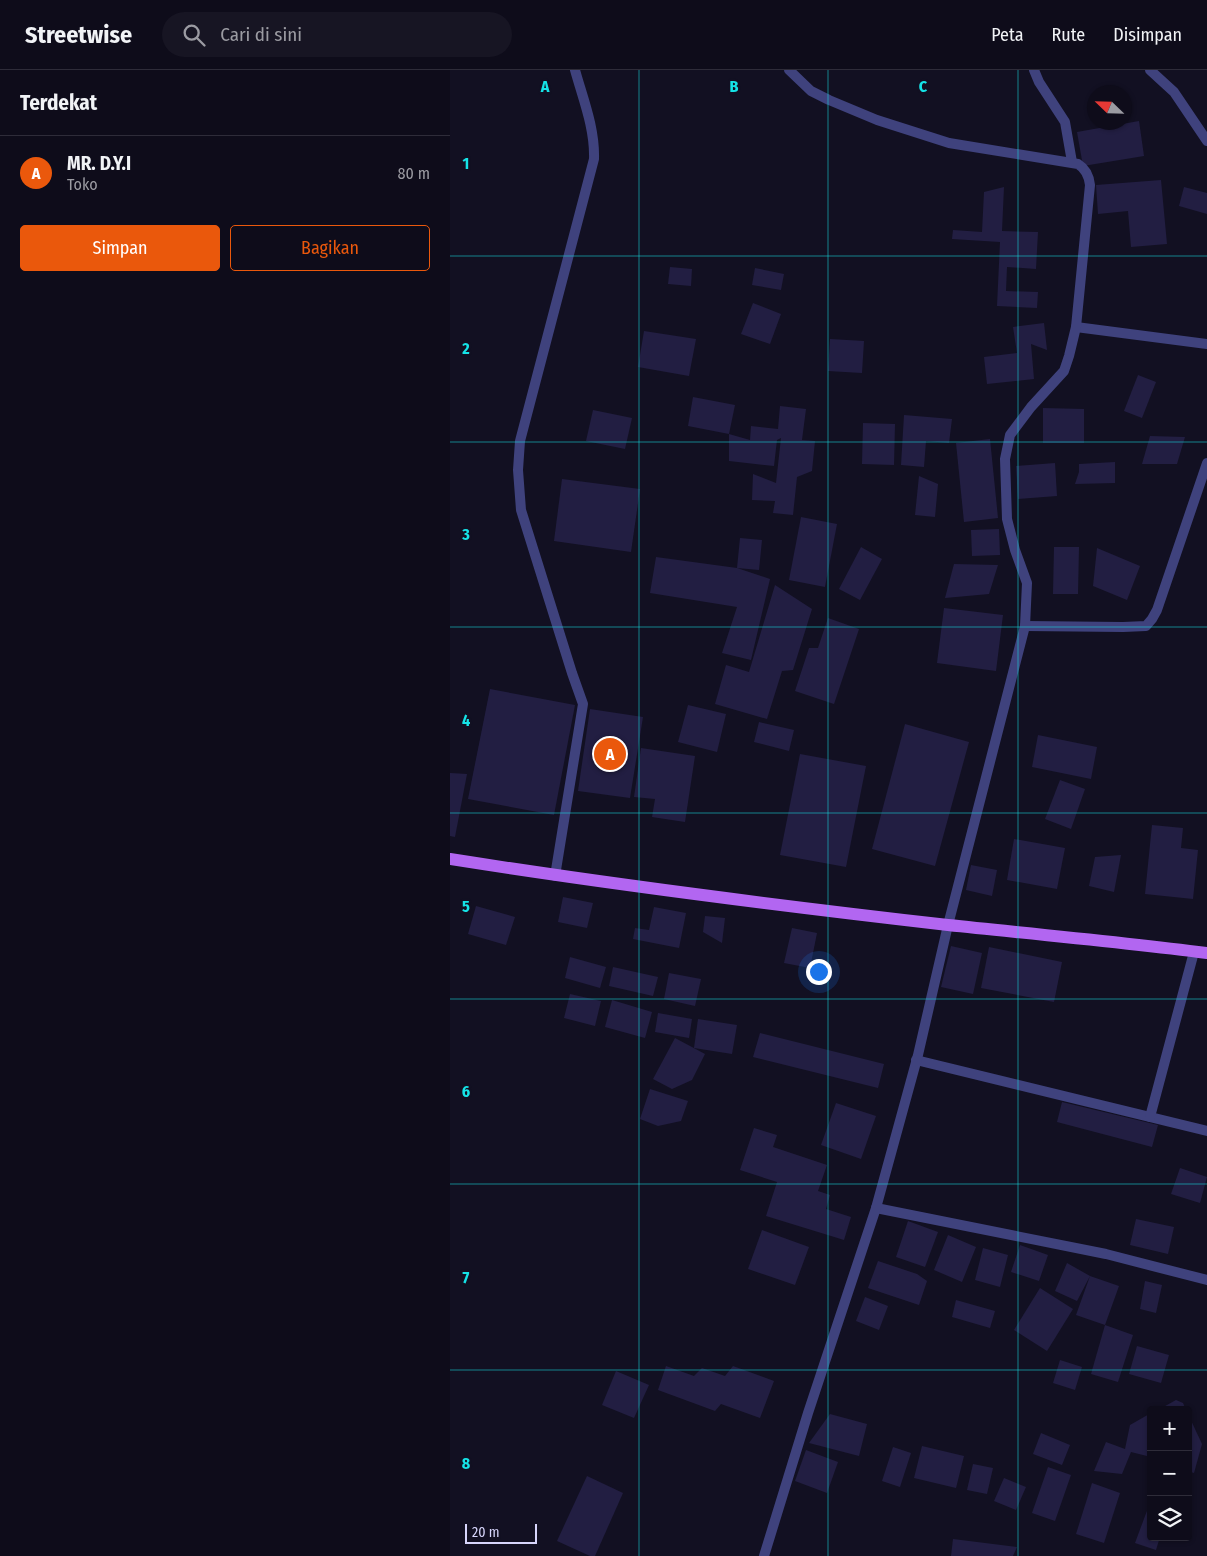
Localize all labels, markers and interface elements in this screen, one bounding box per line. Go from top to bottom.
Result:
search box [162,12,512,57]
text: Streetwise [25,21,132,49]
icon: search [180,21,208,49]
text: Cari di sini [220,23,302,46]
text: Peta [991,24,1023,46]
text: Rute [1051,24,1085,46]
text: Disimpan [1113,24,1182,46]
text: A [540,77,550,96]
text: B [730,77,739,96]
text: C [919,77,928,96]
north arrow [1087,85,1132,130]
text: Terdekat [20,90,97,116]
text: MR. D.Y.I [67,152,131,175]
text: 1 [463,154,469,173]
text: A [32,164,40,183]
text: 80 m [398,164,430,183]
text: Toko [67,175,98,194]
button: Simpan [20,225,220,271]
button: Bagikan [230,225,430,271]
text: 2 [461,339,470,358]
text: 3 [461,525,470,544]
text: 4 [462,711,470,730]
pin: A [594,735,626,773]
text: 5 [462,897,470,916]
your location [806,959,832,985]
text: 6 [462,1082,470,1101]
text: 7 [463,1268,470,1287]
map controls [1147,1406,1192,1541]
button: + [1147,1406,1192,1451]
button: − [1147,1451,1192,1496]
text: 8 [462,1454,471,1473]
button: layers [1147,1496,1192,1541]
scale bar [465,1521,538,1544]
text: 20 m [472,1524,500,1541]

